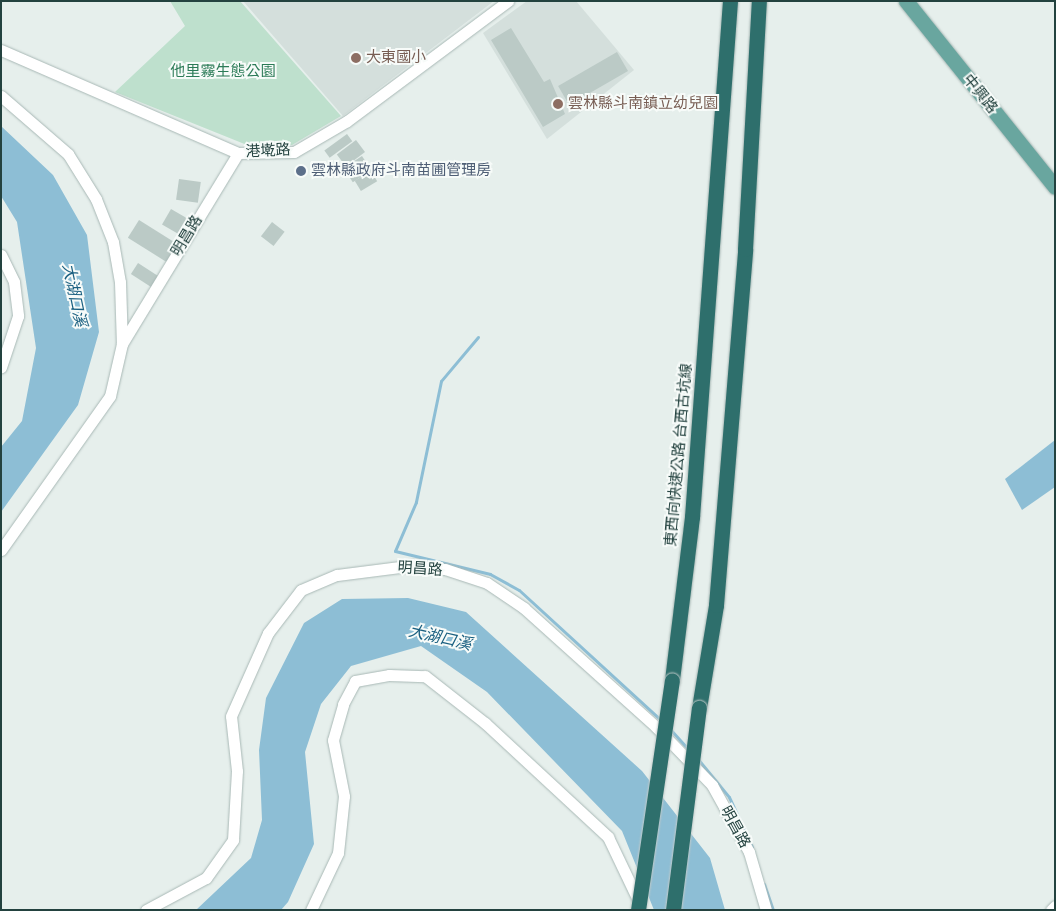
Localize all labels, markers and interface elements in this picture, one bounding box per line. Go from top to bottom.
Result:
place label: 大東國小 [366,49,426,67]
marker: 大東國小 [350,52,362,64]
park label: 他里霧生態公園 [171,63,275,81]
street label: 中興路 [959,71,1001,117]
place label: 雲林縣斗南鎮立幼兒園 [568,95,718,113]
marker: 雲林縣斗南鎮立幼兒園 [552,98,564,110]
street label: 港墘路 [245,141,291,161]
place label: 雲林縣政府斗南苗圃管理房 [311,162,491,180]
marker: 雲林縣政府斗南苗圃管理房 [295,165,307,177]
street label: 明昌路 [168,212,206,260]
water label: 大湖口溪 [58,262,90,328]
street label: 東西向快速公路 台西古坑線 [662,363,696,547]
street label: 明昌路 [397,558,443,580]
water label: 大湖口溪 [407,621,473,655]
street label: 明昌路 [716,803,754,851]

